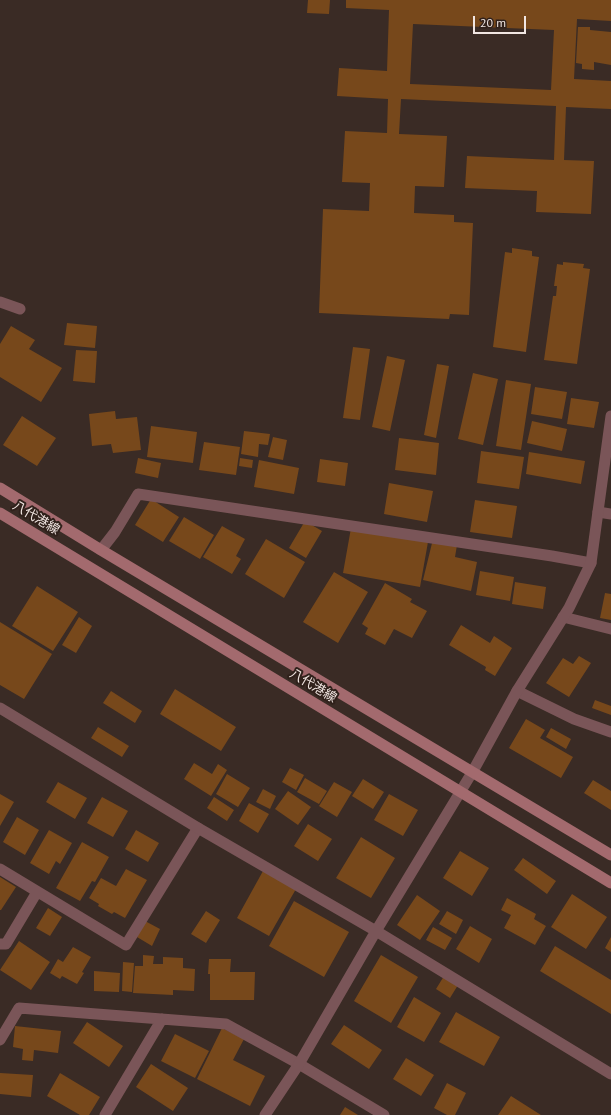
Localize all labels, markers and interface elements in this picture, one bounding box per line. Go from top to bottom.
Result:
scale bar [475,8,528,34]
text: 20 m [480,15,506,30]
street label: 八代港線 [10,498,62,538]
street label: 八代港線 [287,666,339,706]

